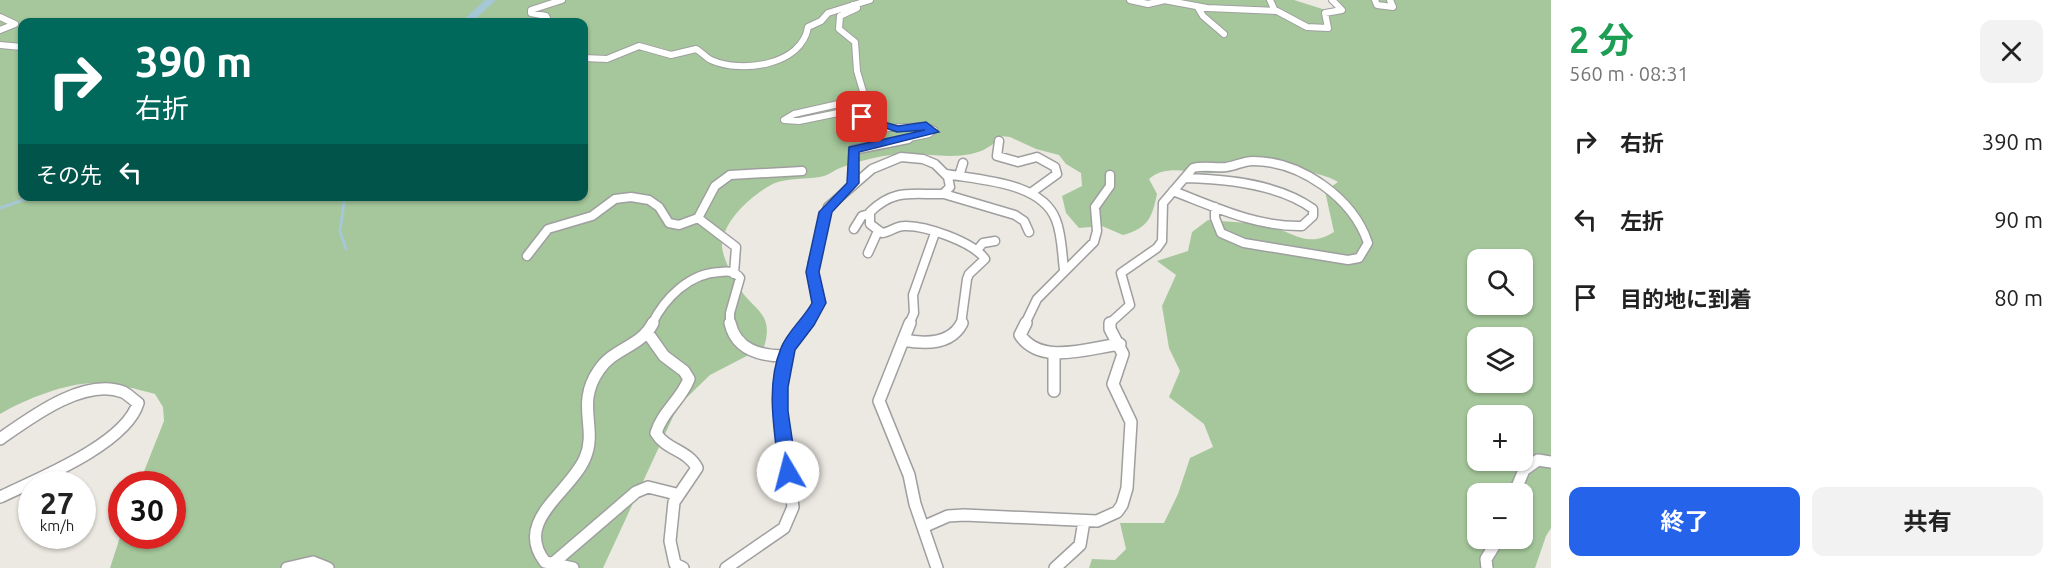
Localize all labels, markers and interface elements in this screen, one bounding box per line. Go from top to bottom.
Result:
text: 2 分 [1569,19,1634,60]
button: close [1980,20,2043,83]
text: 390 m [135,38,252,85]
icon: right [36,42,114,120]
text: 560 m · 08:31 [1569,62,1689,85]
pin [836,91,887,142]
text: 右折 [135,93,189,123]
icon: arrive [845,100,878,133]
icon: right [1569,125,1602,158]
text: 390 m [1982,129,2043,154]
text: 右折 [1620,130,1664,155]
icon: left [114,156,147,189]
text: その先 [36,162,102,187]
icon: left [1569,203,1602,236]
text: 90 m [1994,207,2043,232]
text: 左折 [1620,208,1664,233]
map controls [1467,249,1533,549]
button: search [1467,249,1533,315]
icon: arrive [1569,281,1602,314]
text: 80 m [1994,285,2043,310]
text: 目的地に到着 [1620,286,1752,311]
button: layers [1467,327,1533,393]
button: + [1467,405,1533,471]
position arrow [756,440,820,504]
speed limit sign: 30 [108,471,186,549]
button: − [1467,483,1533,549]
text: 27 [40,486,74,520]
button: 終了 [1569,487,1800,556]
button: 共有 [1812,487,2043,556]
text: km/h [40,517,74,534]

